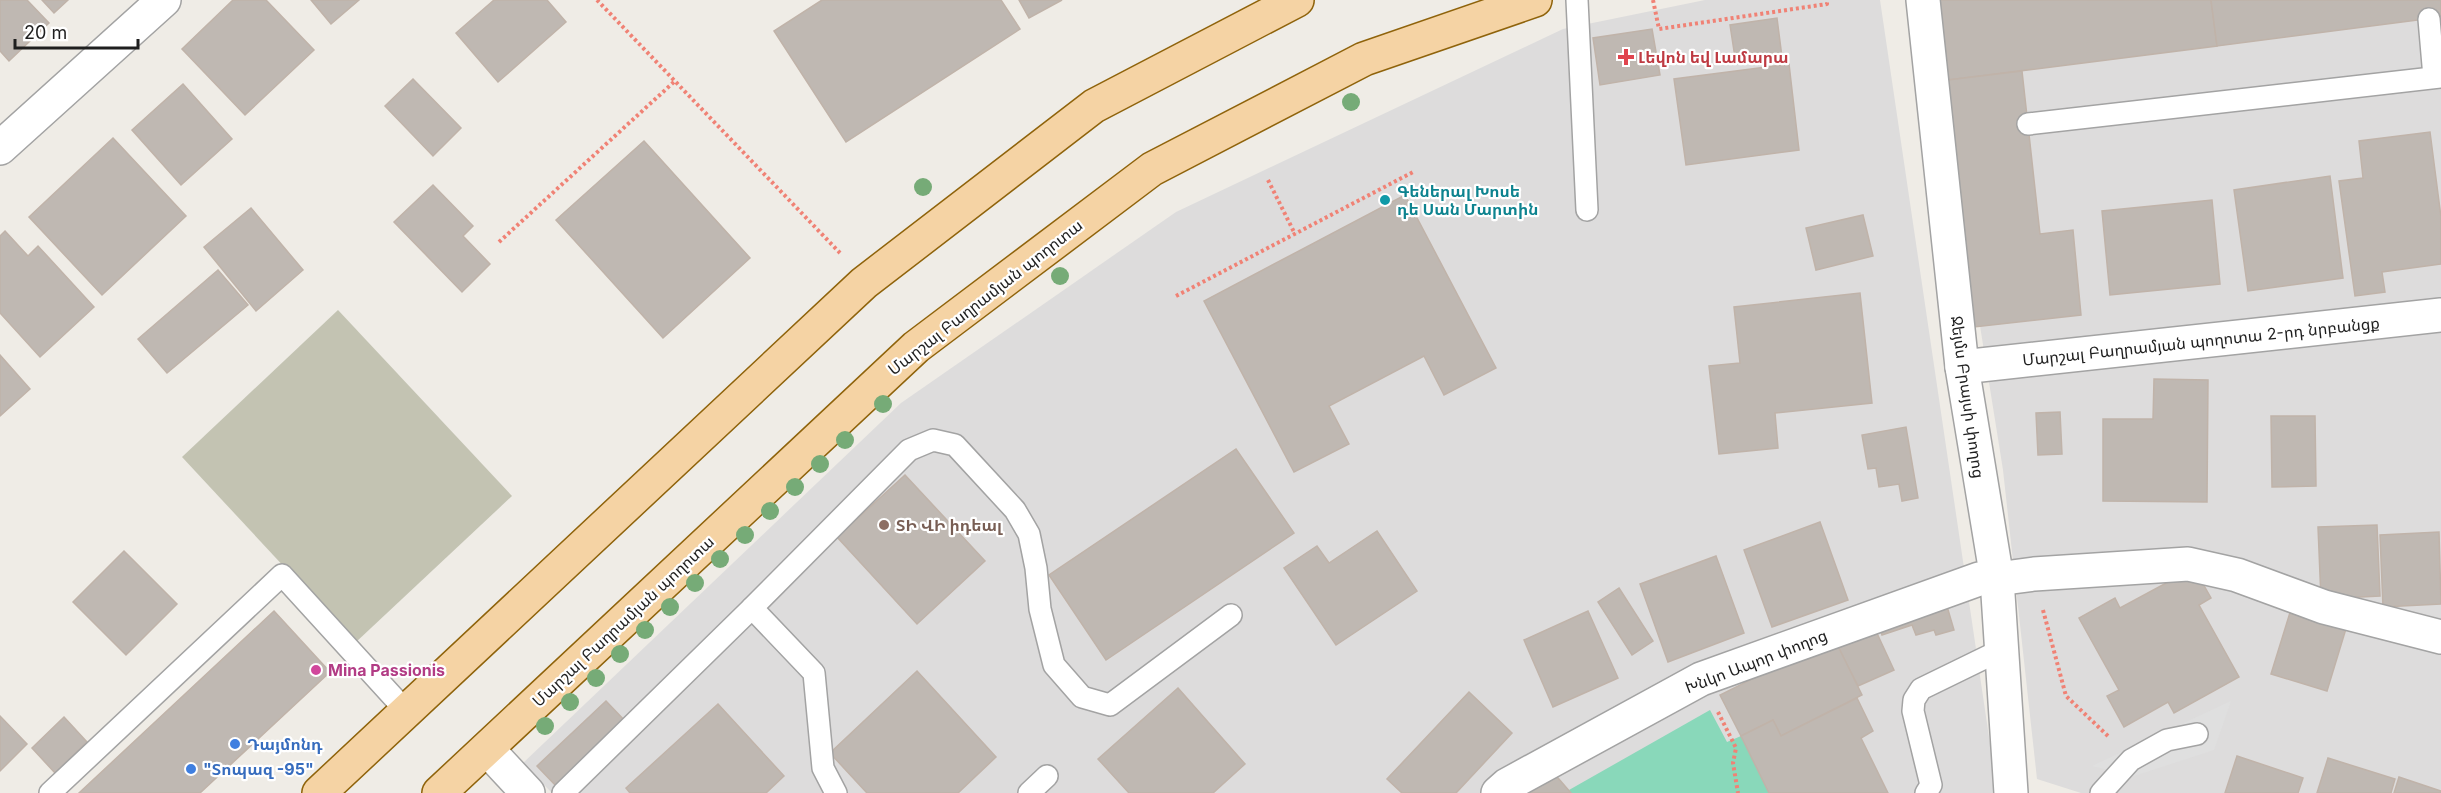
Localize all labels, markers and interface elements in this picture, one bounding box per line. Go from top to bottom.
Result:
scale bar [15,12,138,50]
text: 20 m [24,22,67,43]
place label: Լեվոն եվ Լամարա [1638,47,1789,67]
marker: Լեվոն եվ Լամարա [1619,50,1633,64]
place label: Գեներալ Խոսե դե Սան Մարտին [1397,181,1538,219]
marker: Գեներալ Խոսե դե Սան Մարտին [1378,193,1392,207]
street label: Մարշալ Բաղրամյան պողոտա [884,215,1086,379]
street label: Մարշալ Բաղրամյան պողոտա 2-րդ նրբանցք [2021,312,2381,370]
street label: Ջեյմս Բրայսի փողոց [1947,315,1989,479]
place label: ՏԻ ՎԻ իդեալ [896,515,1003,535]
marker: ՏԻ ՎԻ իդեալ [877,518,891,532]
street label: Մարշալ Բաղրամյան պողոտա [528,531,718,711]
street label: Խնկո Ապոր փողոց [1682,625,1830,697]
place label: Mina Passionis [328,660,445,680]
marker: Mina Passionis [309,663,323,677]
place label: Դայմոնդ [247,734,323,754]
marker: Դայմոնդ [228,737,242,751]
place label: "Տոպազ -95" [203,759,314,779]
marker: "Տոպազ -95" [184,762,198,776]

